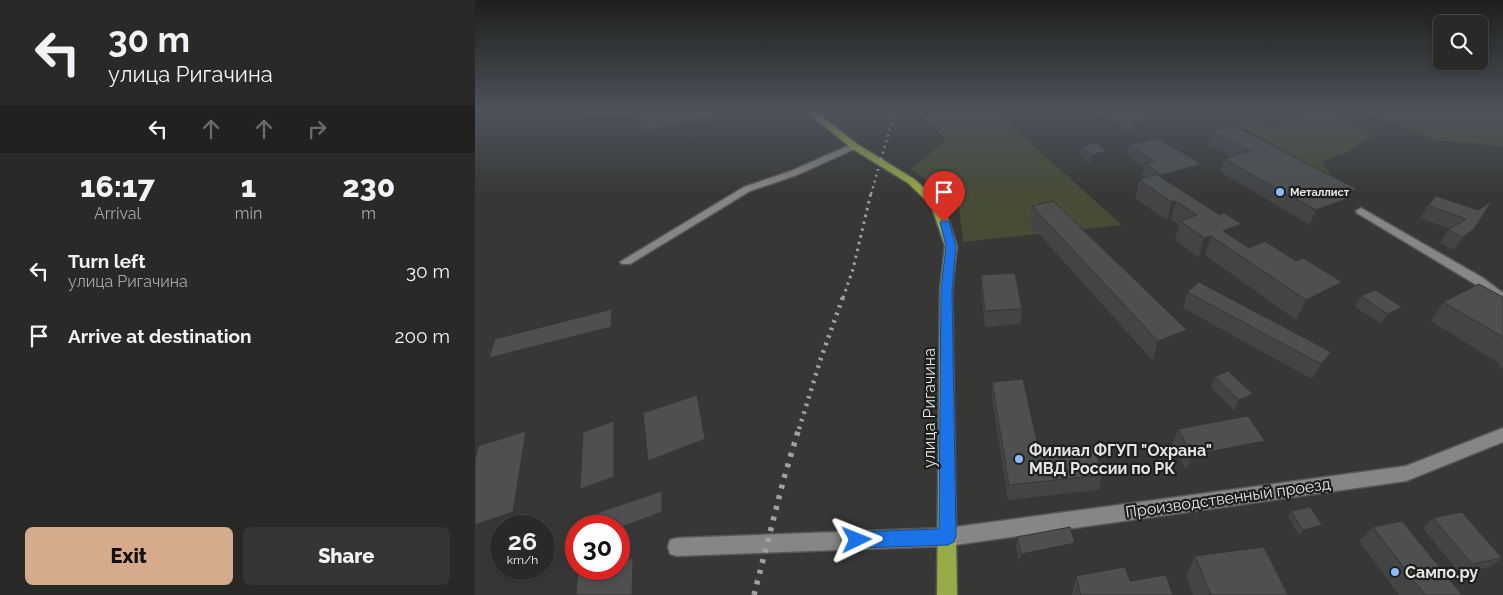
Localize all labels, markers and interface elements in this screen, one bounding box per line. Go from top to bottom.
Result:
map controls [1433,15,1488,70]
button: search [1433,15,1488,70]
text: 30 m [108,19,190,60]
icon: left [25,20,90,85]
text: улица Ригачина [108,61,273,87]
icon: left [144,115,172,143]
icon: ahead [197,115,225,143]
icon: ahead [250,115,278,143]
icon: right [303,115,331,143]
text: 16:17 [80,169,155,204]
text: 1 [241,169,256,204]
text: 230 [342,169,395,204]
pin [923,171,965,222]
icon: arrive [930,178,958,206]
marker: Металлист [1274,186,1286,198]
place label: Металлист [1290,186,1350,199]
text: Arrival [94,204,141,223]
text: min [235,204,262,223]
text: m [361,204,376,223]
text: Turn left [68,250,145,272]
icon: left [25,257,53,285]
text: 30 m [406,260,450,282]
text: улица Ригачина [68,272,188,291]
icon: arrive [25,322,53,350]
text: Arrive at destination [68,325,252,347]
text: 200 m [395,325,450,347]
street label: улица Ригачина [920,348,939,468]
place label: Филиал ФГУП "Охрана" МВД России по РК [1029,441,1212,478]
marker: Филиал ФГУП "Охрана" МВД России по РК [1013,453,1025,465]
street label: Производственный проезд [1124,474,1332,522]
position arrow [830,513,882,565]
speed limit sign: 30 [565,515,630,580]
text: 26 [508,526,537,556]
button: Exit [25,527,233,585]
button: Share [243,527,450,585]
text: km/h [507,553,538,567]
place label: Сампо.ру [1405,563,1478,582]
marker: Сампо.ру [1389,566,1401,578]

